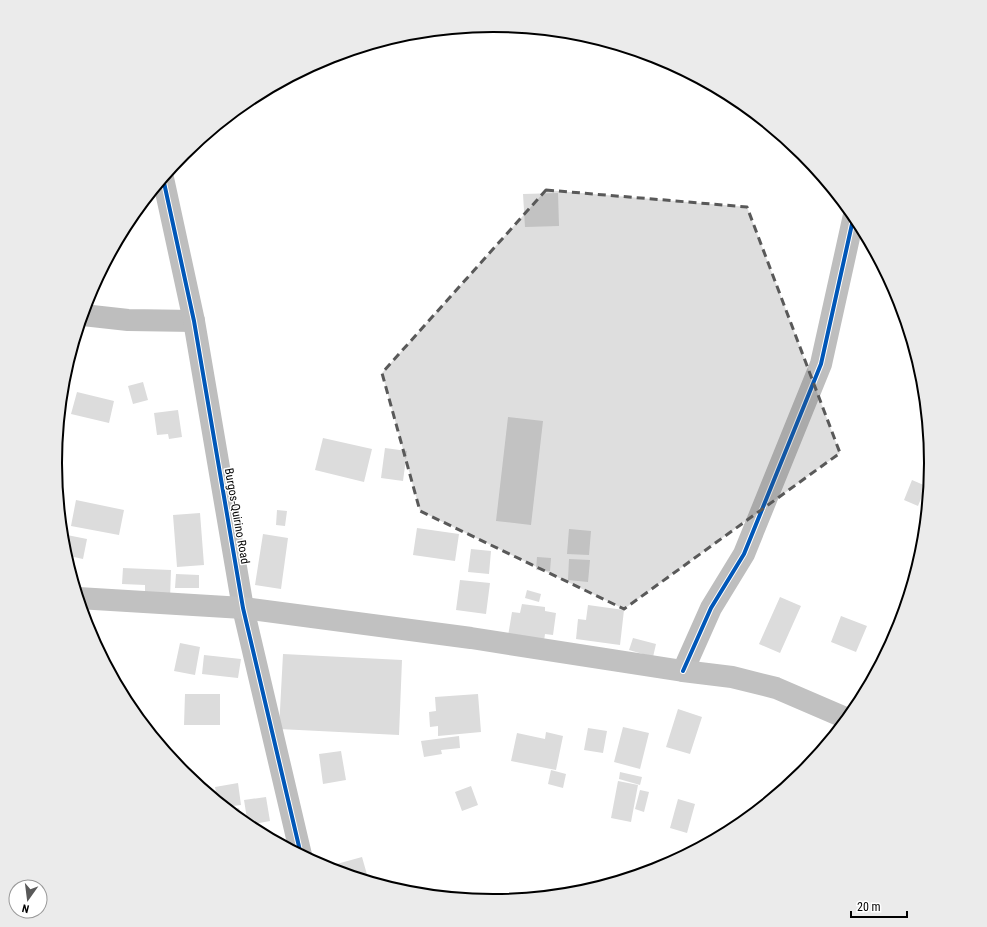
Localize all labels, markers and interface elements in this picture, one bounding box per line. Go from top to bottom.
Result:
street label: Burgos-Quirino Road [222,467,252,565]
north arrow [8,879,48,919]
scale bar [851,893,907,919]
text: 20 m [857,900,881,914]
text: N [21,901,31,915]

